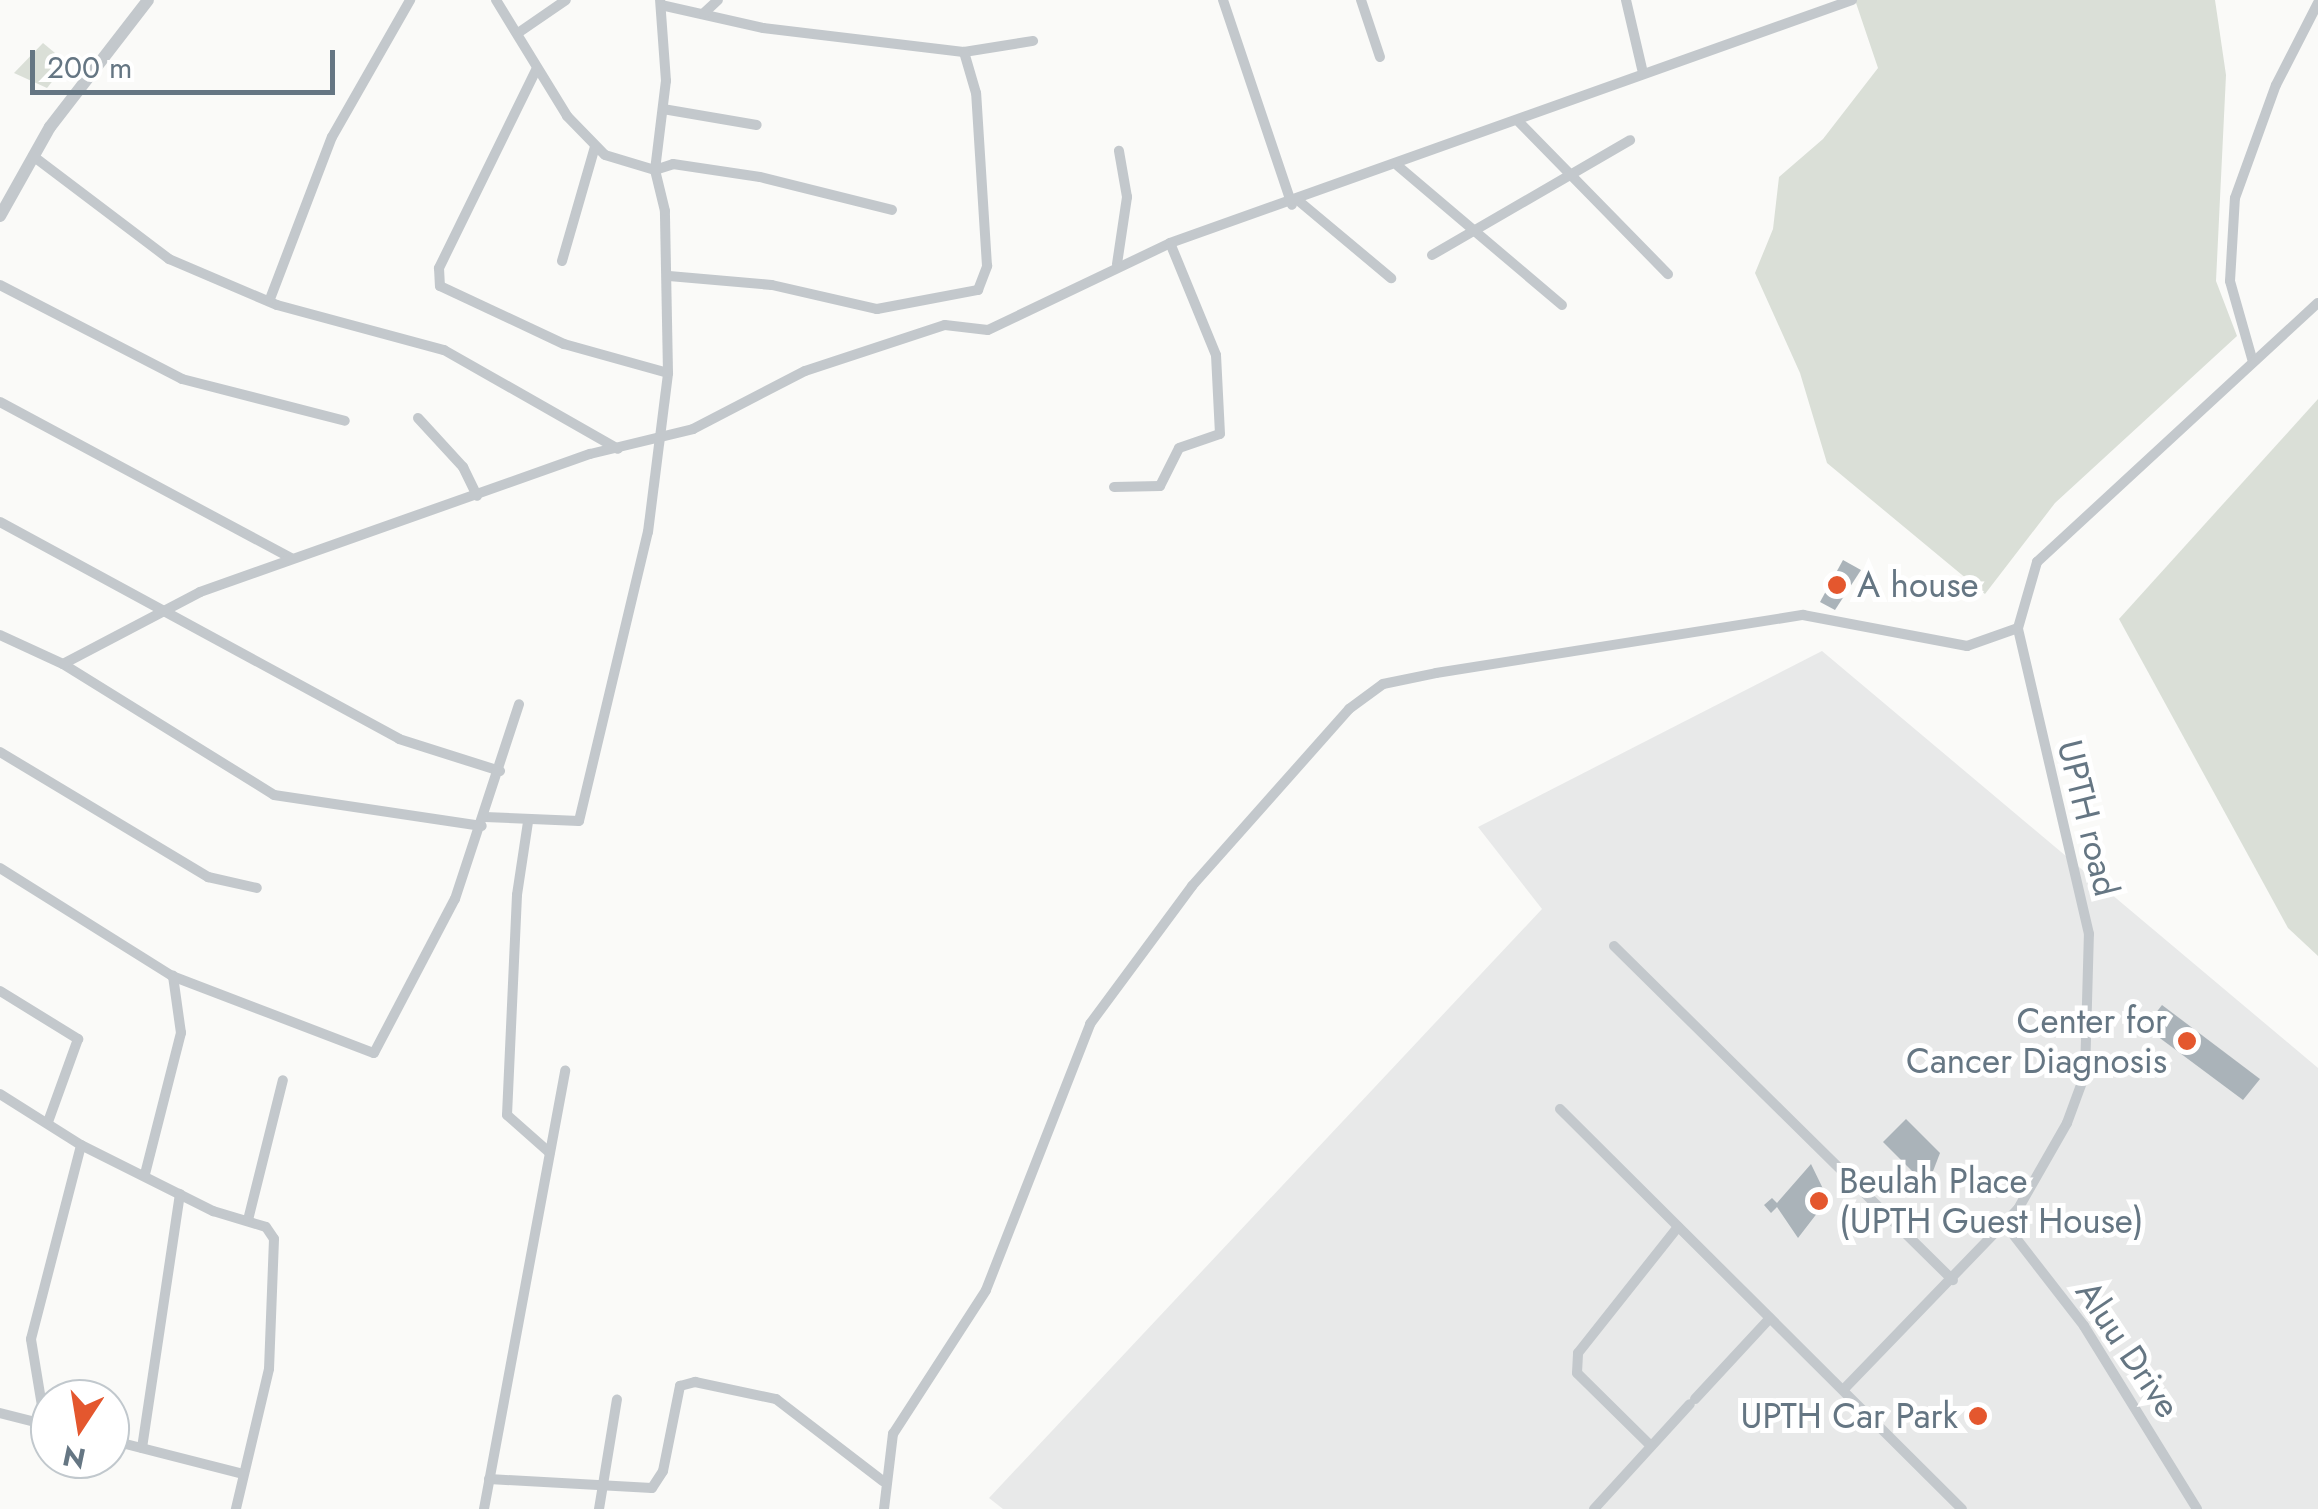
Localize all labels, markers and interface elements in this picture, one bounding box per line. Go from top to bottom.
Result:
scale bar [35,30,340,92]
text: 200 m [47,46,132,89]
place label: A house [1857,564,1979,606]
marker: A house [1826,574,1848,596]
street label: UPTH road [2048,736,2128,900]
place label: Center for Cancer Diagnosis [1906,1000,2167,1082]
marker: Center for Cancer Diagnosis [2176,1030,2198,1052]
place label: Beulah Place (UPTH Guest House) [1839,1160,2144,1242]
marker: Beulah Place (UPTH Guest House) [1808,1190,1830,1212]
street label: Aluu Drive [2067,1273,2189,1425]
north arrow [30,1379,130,1479]
place label: UPTH Car Park [1740,1395,1958,1437]
marker: UPTH Car Park [1967,1405,1989,1427]
text: N [59,1435,89,1479]

